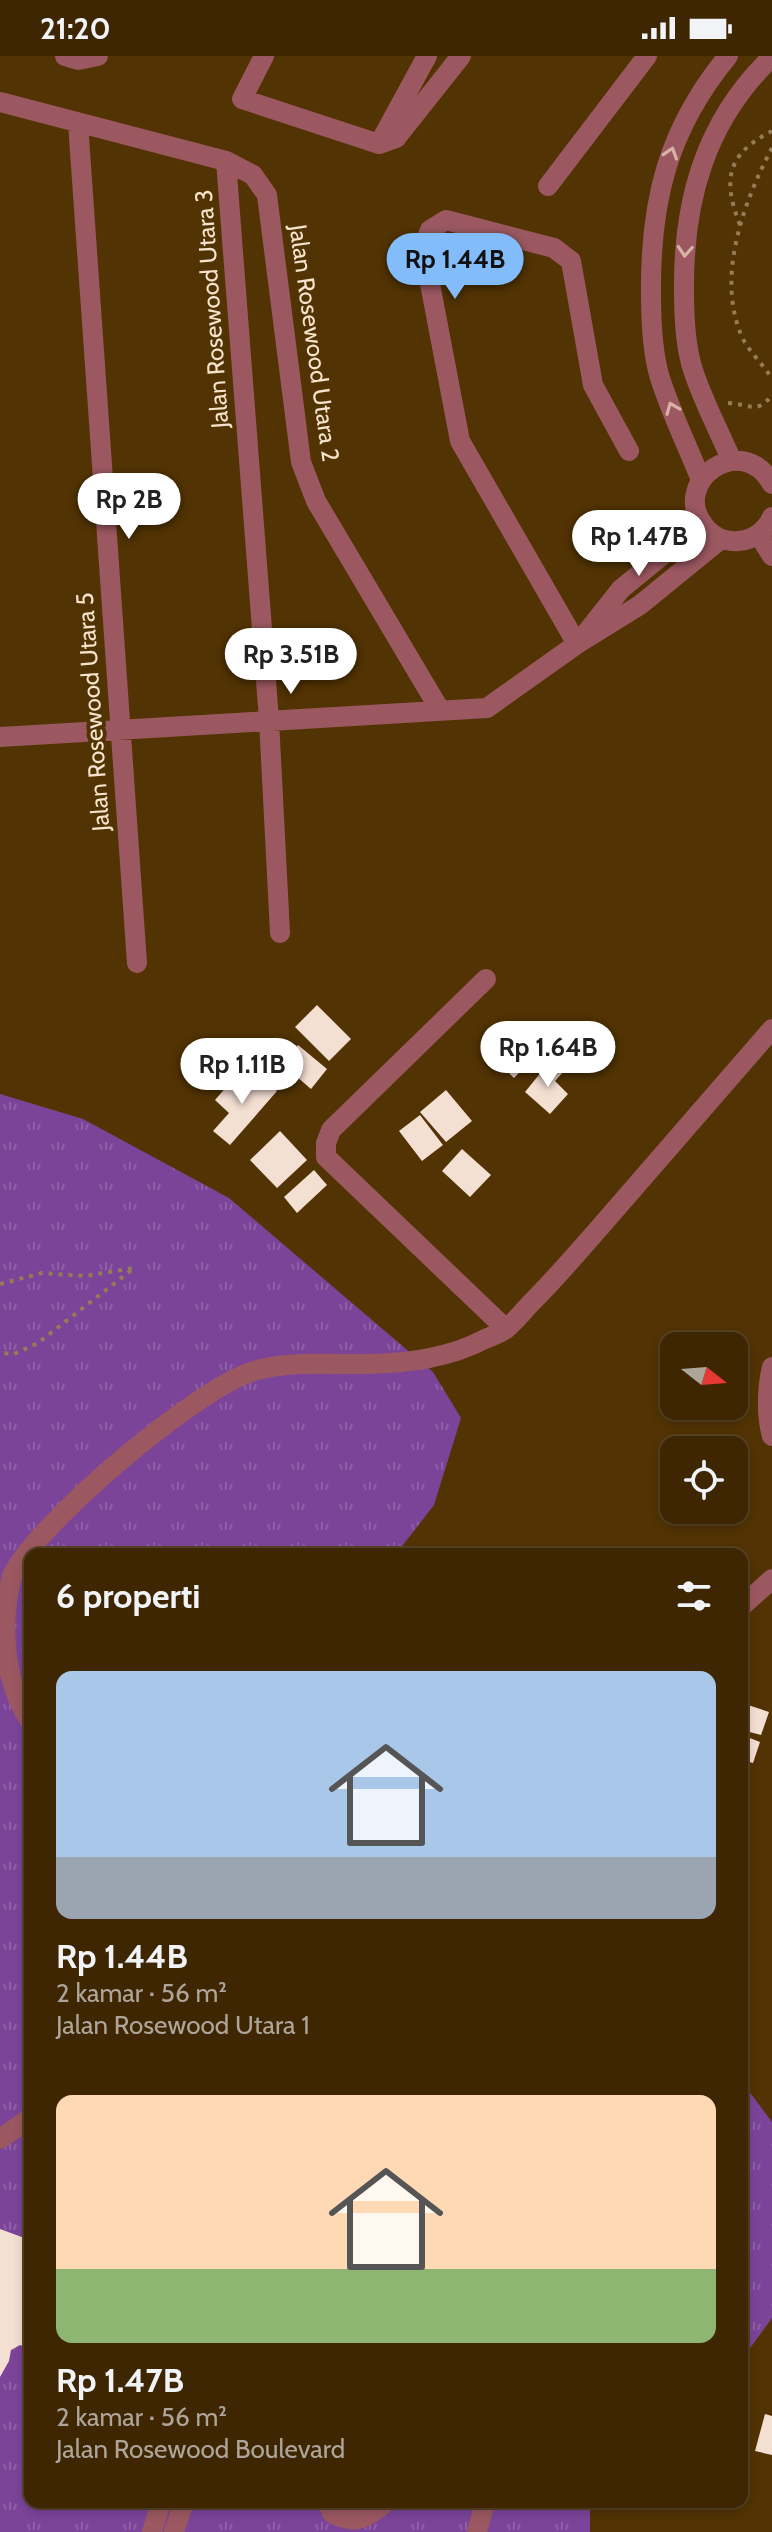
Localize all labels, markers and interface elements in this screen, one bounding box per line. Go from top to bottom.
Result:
text: 21:20 [40,10,111,47]
one-way arrow [662,147,678,161]
street label: Jalan Rosewood Utara 3 [189,189,234,430]
street label: Jalan Rosewood Utara 2 [283,222,345,463]
pin: Rp 1.44B [372,233,538,301]
text: Rp 1.44B [405,243,505,275]
one-way arrow [677,245,694,258]
one-way arrow [665,402,682,416]
pin: Rp 2B [73,473,185,541]
text: Rp 2B [96,483,162,515]
pin: Rp 1.47B [556,510,722,578]
text: Rp 1.47B [590,520,688,552]
street label: Jalan Rosewood Utara 5 [70,592,115,833]
pin: Rp 3.51B [208,628,374,696]
text: Rp 3.51B [243,638,339,670]
pin: Rp 1.64B [465,1021,631,1089]
text: Rp 1.64B [498,1031,598,1063]
pin: Rp 1.11B [159,1038,325,1106]
text: Rp 1.11B [198,1048,286,1080]
north arrow [660,1332,748,1420]
map controls [660,1332,748,1524]
button: locate [660,1436,748,1524]
icon: filters [672,1574,716,1618]
text: 6 properti [56,1575,201,1617]
icon: home [314,1723,458,1867]
text: Rp 1.44B [56,1935,188,1977]
text: 2 kamar · 56 m² [56,1977,227,2009]
text: Jalan Rosewood Utara 1 [56,2009,310,2041]
icon: home [314,2147,458,2291]
text: Rp 1.47B [56,2359,184,2401]
text: 2 kamar · 56 m² [56,2401,227,2433]
text: Jalan Rosewood Boulevard [56,2433,345,2465]

